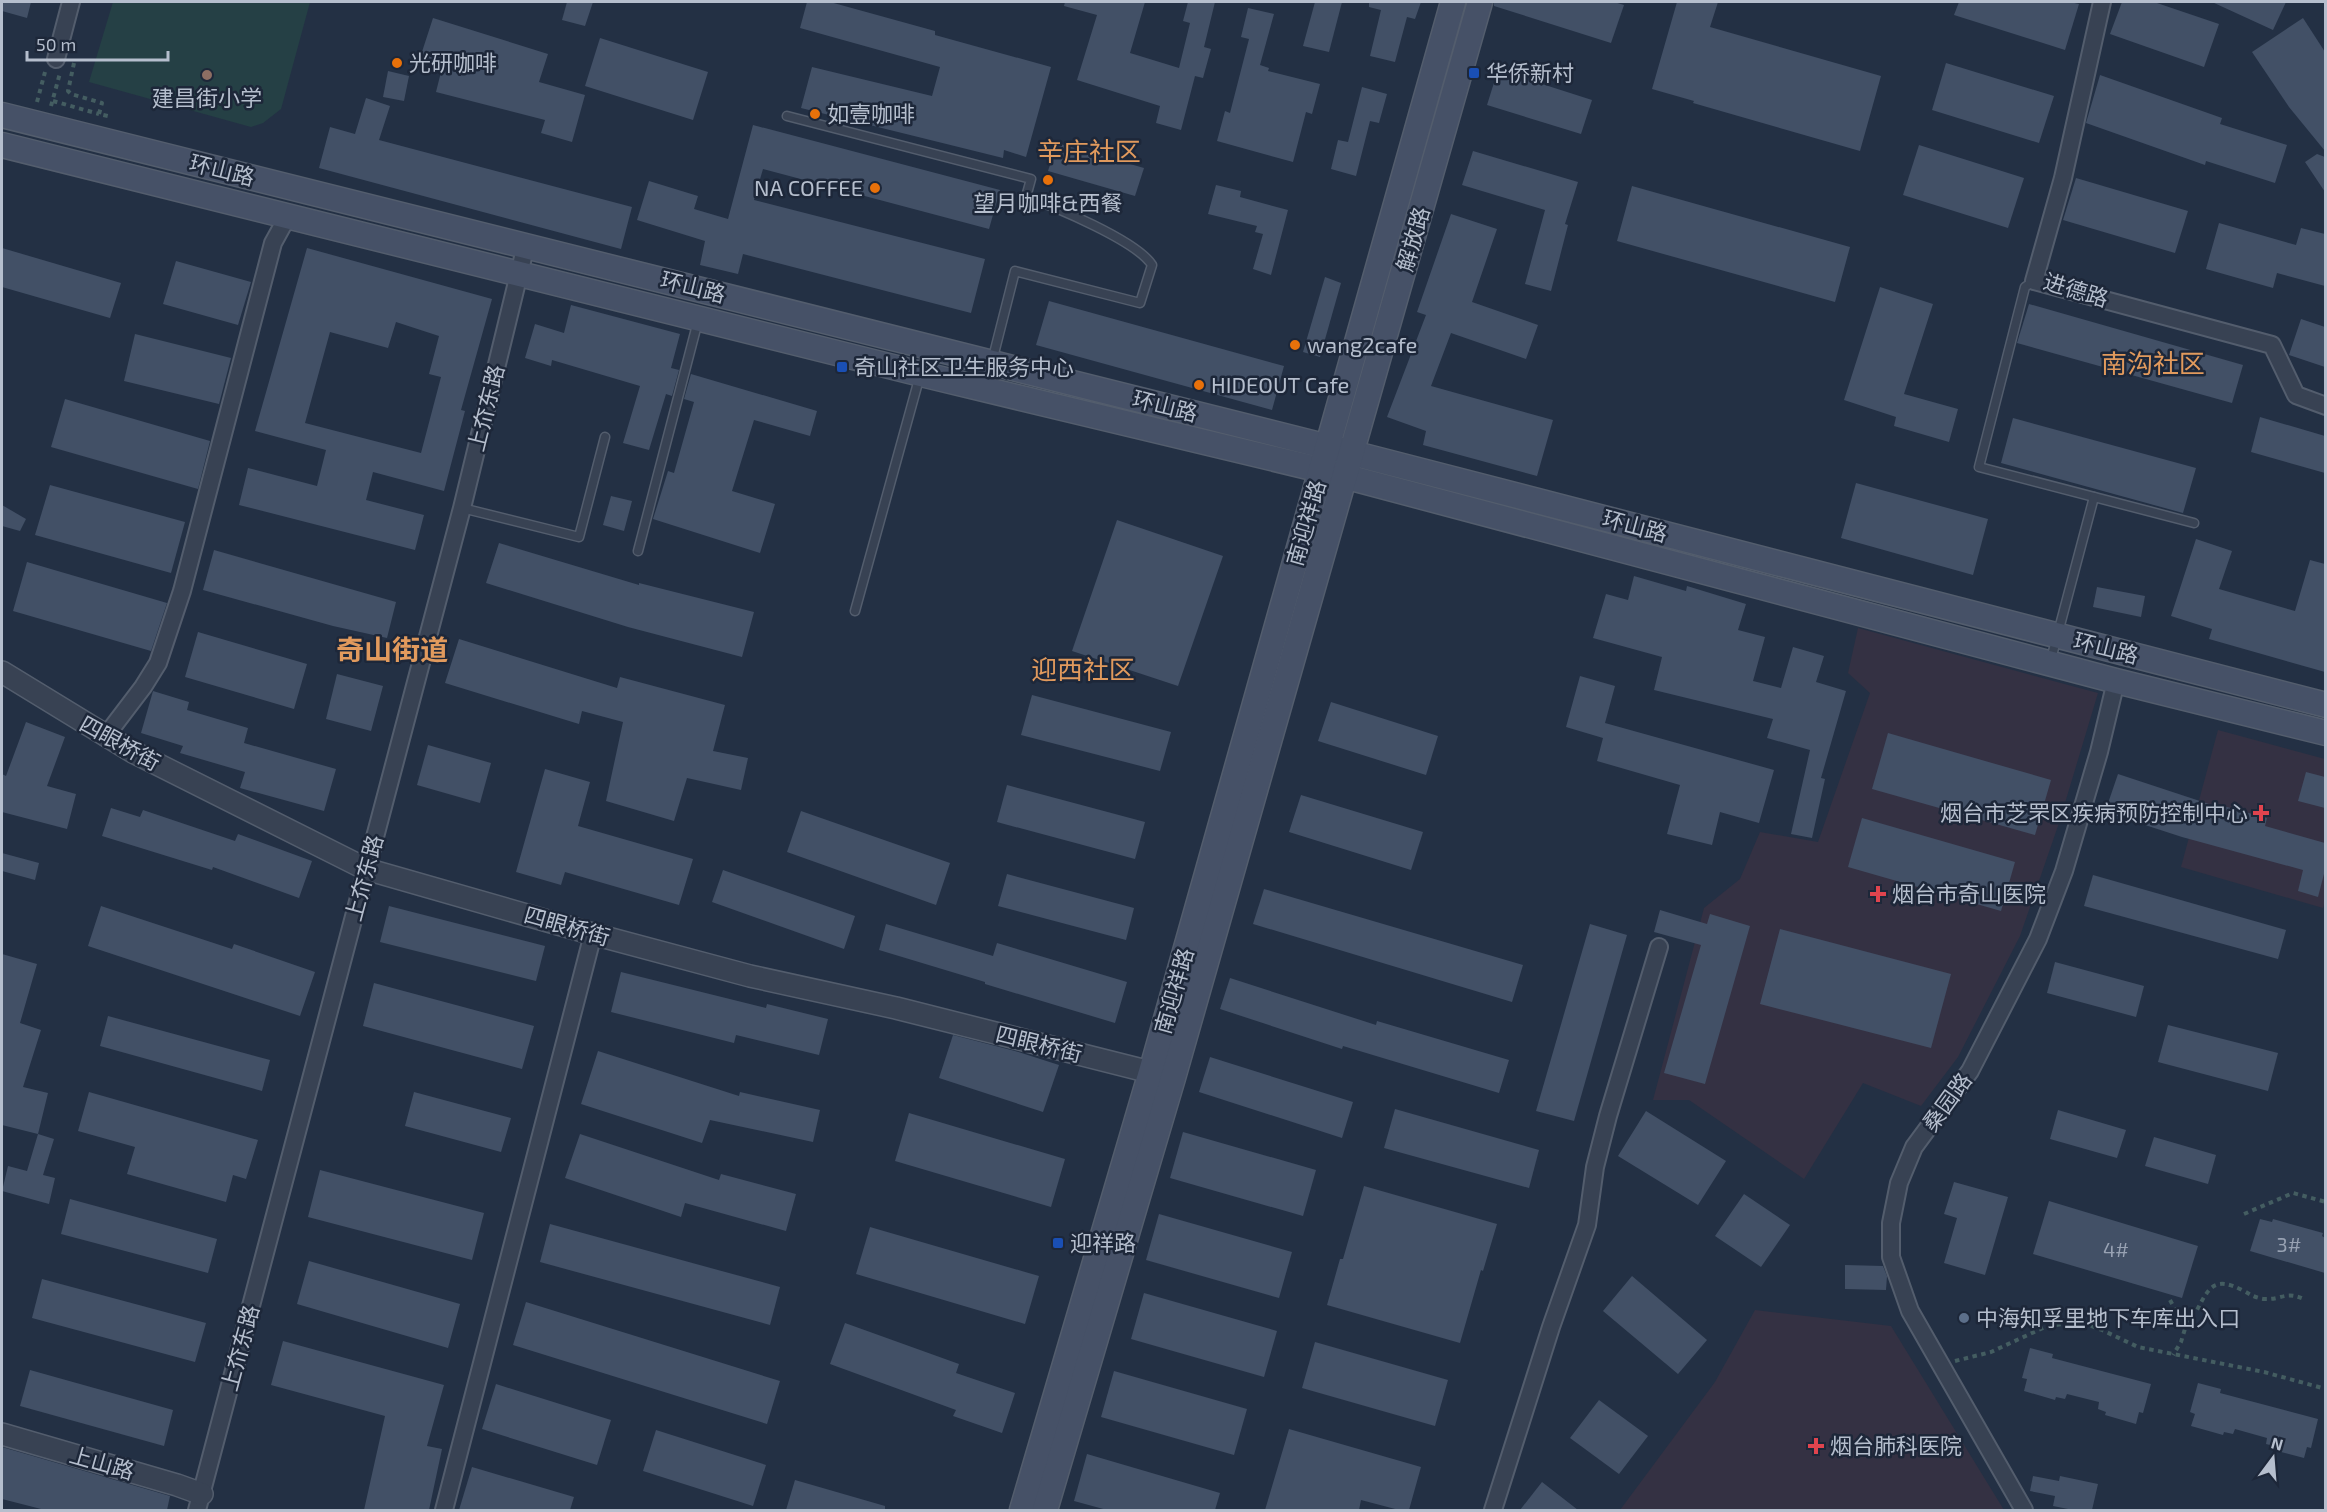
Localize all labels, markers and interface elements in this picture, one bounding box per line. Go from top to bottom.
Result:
scale bar [27,24,168,62]
text: 50 m [36,33,76,55]
place label: 光研咖啡 [409,49,497,75]
marker: 光研咖啡 [390,56,404,70]
place label: 华侨新村 [1486,59,1574,85]
marker: 华侨新村 [1467,66,1481,80]
marker: 建昌街小学 [200,68,214,82]
place label: 建昌街小学 [152,84,262,110]
place label: 如壹咖啡 [827,100,915,126]
marker: 如壹咖啡 [808,107,822,121]
district label: 辛庄社区 [1037,135,1141,166]
street label: 环山路 [187,148,257,190]
marker: 望月咖啡&西餐 [1041,173,1055,187]
place label: NA COFFEE [754,174,863,200]
marker: NA COFFEE [868,181,882,195]
place label: 望月咖啡&西餐 [974,189,1123,215]
street label: 解放路 [1390,203,1434,274]
street label: 环山路 [658,265,728,307]
street label: 进德路 [2041,267,2112,311]
place label: wang2cafe [1307,331,1417,357]
marker: wang2cafe [1288,338,1302,352]
district label: 南沟社区 [2101,347,2205,378]
place label: 奇山社区卫生服务中心 [854,353,1074,379]
marker: 奇山社区卫生服务中心 [835,360,849,374]
street label: 上夼东路 [462,362,508,454]
place label: HIDEOUT Cafe [1211,371,1349,397]
marker: HIDEOUT Cafe [1192,378,1206,392]
street label: 环山路 [1130,384,1200,426]
street label: 南迎祥路 [1280,477,1330,569]
street label: 环山路 [1600,504,1671,546]
street label: 环山路 [2071,626,2141,668]
district label: 奇山街道 [336,632,448,666]
district label: 迎西社区 [1031,653,1135,684]
street label: 四眼桥街 [76,709,165,775]
place label: 烟台市芝罘区疾病预防控制中心 [1940,799,2248,825]
marker: 烟台市芝罘区疾病预防控制中心 [2252,804,2270,822]
street label: 上夼东路 [339,832,387,924]
place label: 烟台市奇山医院 [1892,880,2046,906]
marker: 烟台市奇山医院 [1869,885,1887,903]
street label: 四眼桥街 [521,900,613,950]
street label: 南迎祥路 [1148,945,1198,1037]
street label: 四眼桥街 [993,1020,1085,1066]
street label: 桑园路 [1916,1067,1976,1136]
place label: 迎祥路 [1070,1229,1136,1255]
house number: 3# [2277,1232,2301,1256]
marker: 迎祥路 [1051,1236,1065,1250]
house number: 4# [2103,1237,2129,1261]
street label: 上夼东路 [215,1302,263,1394]
place label: 中海知孚里地下车库出入口 [1976,1304,2240,1330]
marker: 中海知孚里地下车库出入口 [1957,1311,1971,1325]
north arrow [2243,1428,2303,1488]
place label: 烟台肺科医院 [1830,1432,1962,1458]
text: N [2269,1432,2285,1454]
marker: 烟台肺科医院 [1807,1437,1825,1455]
street label: 上山路 [67,1440,138,1484]

